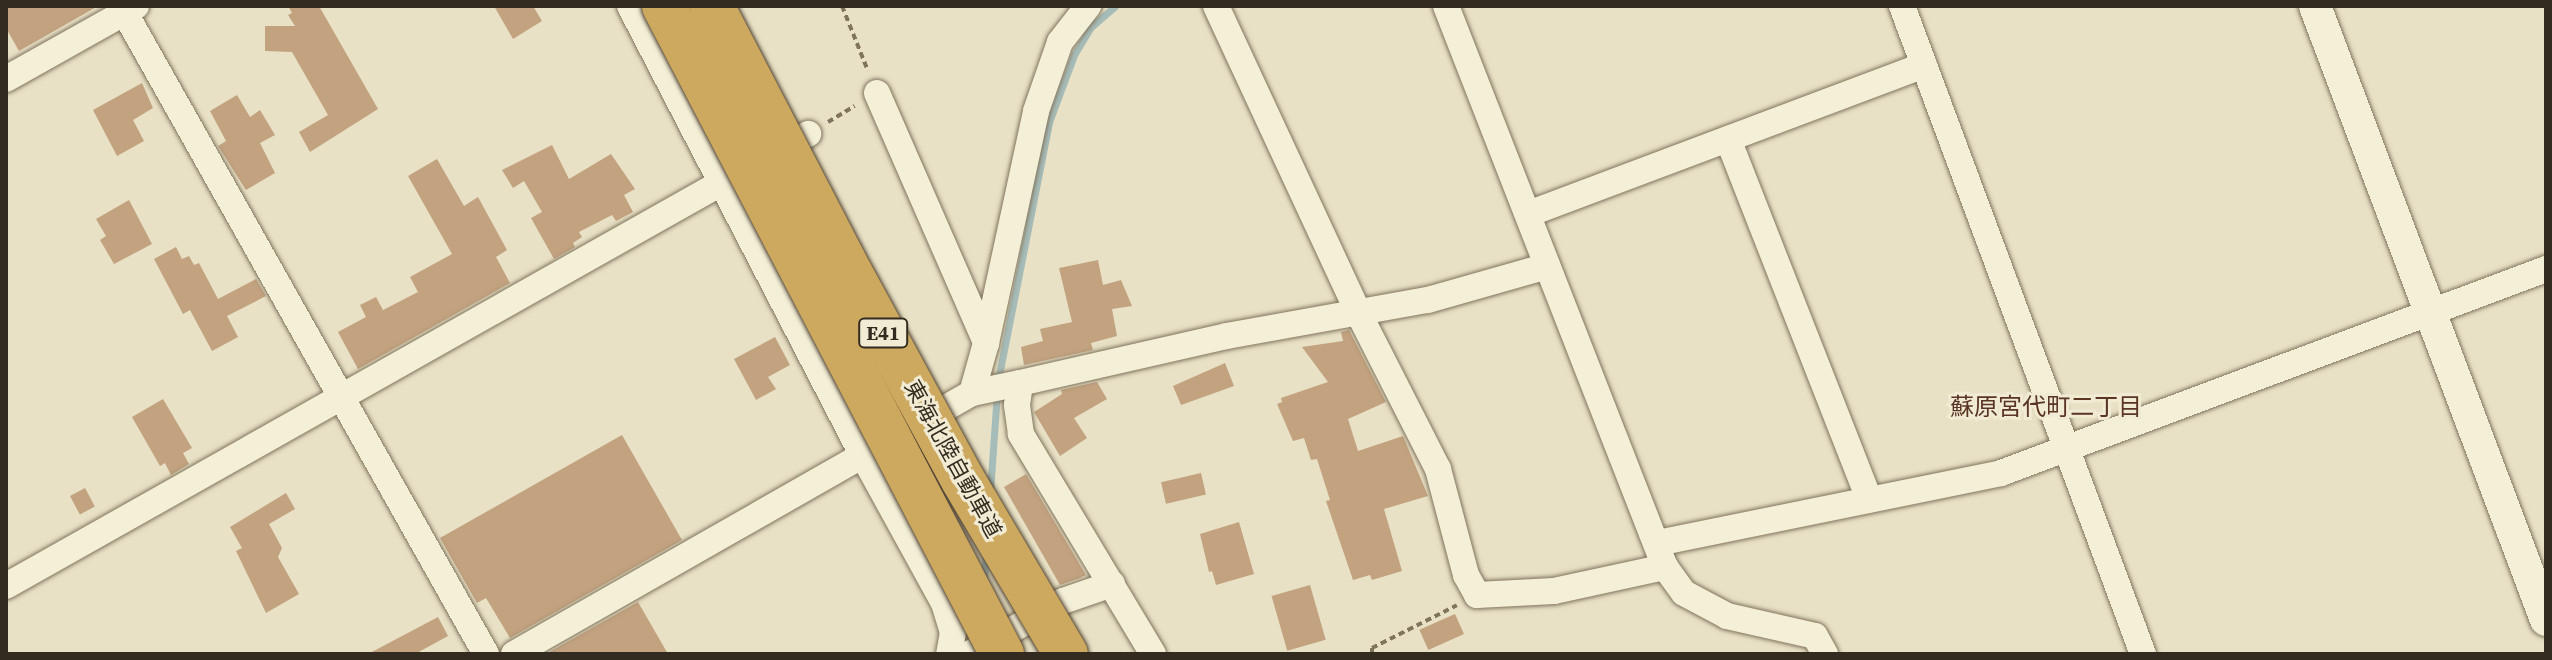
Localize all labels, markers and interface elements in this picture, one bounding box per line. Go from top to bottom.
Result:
road number: E41 [857,317,909,349]
street label: 東海北陸自動車道 [899,376,1007,542]
district label: 蘇原宮代町二丁目 [1950,393,2142,421]

